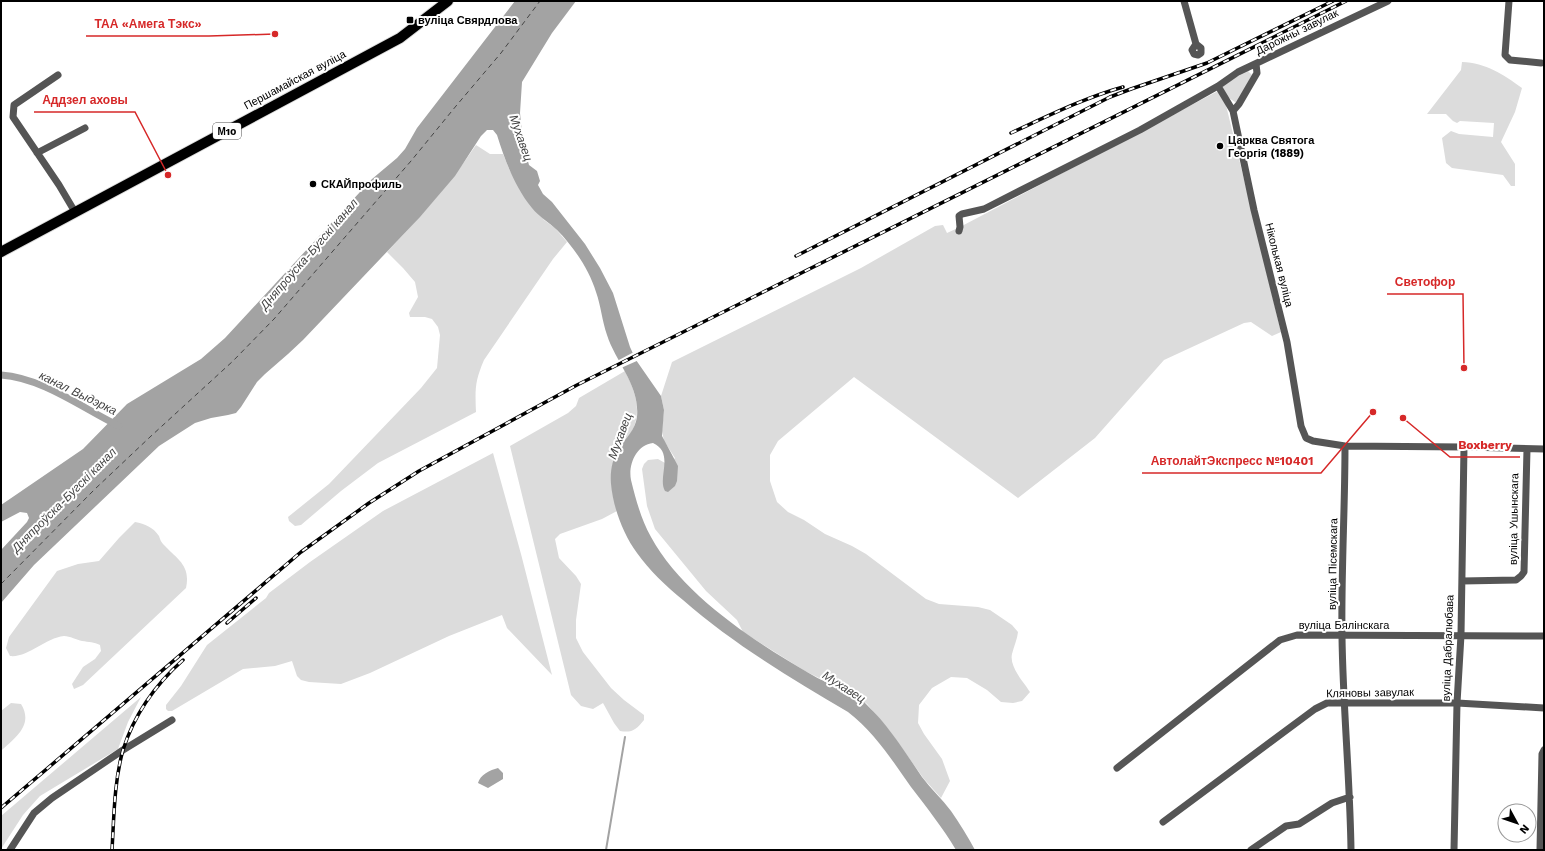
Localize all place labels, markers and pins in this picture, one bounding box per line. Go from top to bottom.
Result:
callout: ТАА «Амега Тэкс» [86,12,209,36]
place label: вуліца Свярдлова [418,14,518,27]
marker: вуліца Свярдлова [405,15,415,25]
callout: Аддзел аховы [34,88,135,112]
place label: Царква Святога Георгія (1889) [1228,134,1315,160]
marker: Царква Святога Георгія (1889) [1215,141,1225,151]
place label: СКАЙпрофиль [321,178,402,191]
marker: СКАЙпрофиль [308,179,318,189]
callout: Светофор [1387,270,1463,294]
callout: Boxberry [1450,433,1520,457]
callout: АвтолайтЭкспресс №10401 [1142,449,1321,473]

